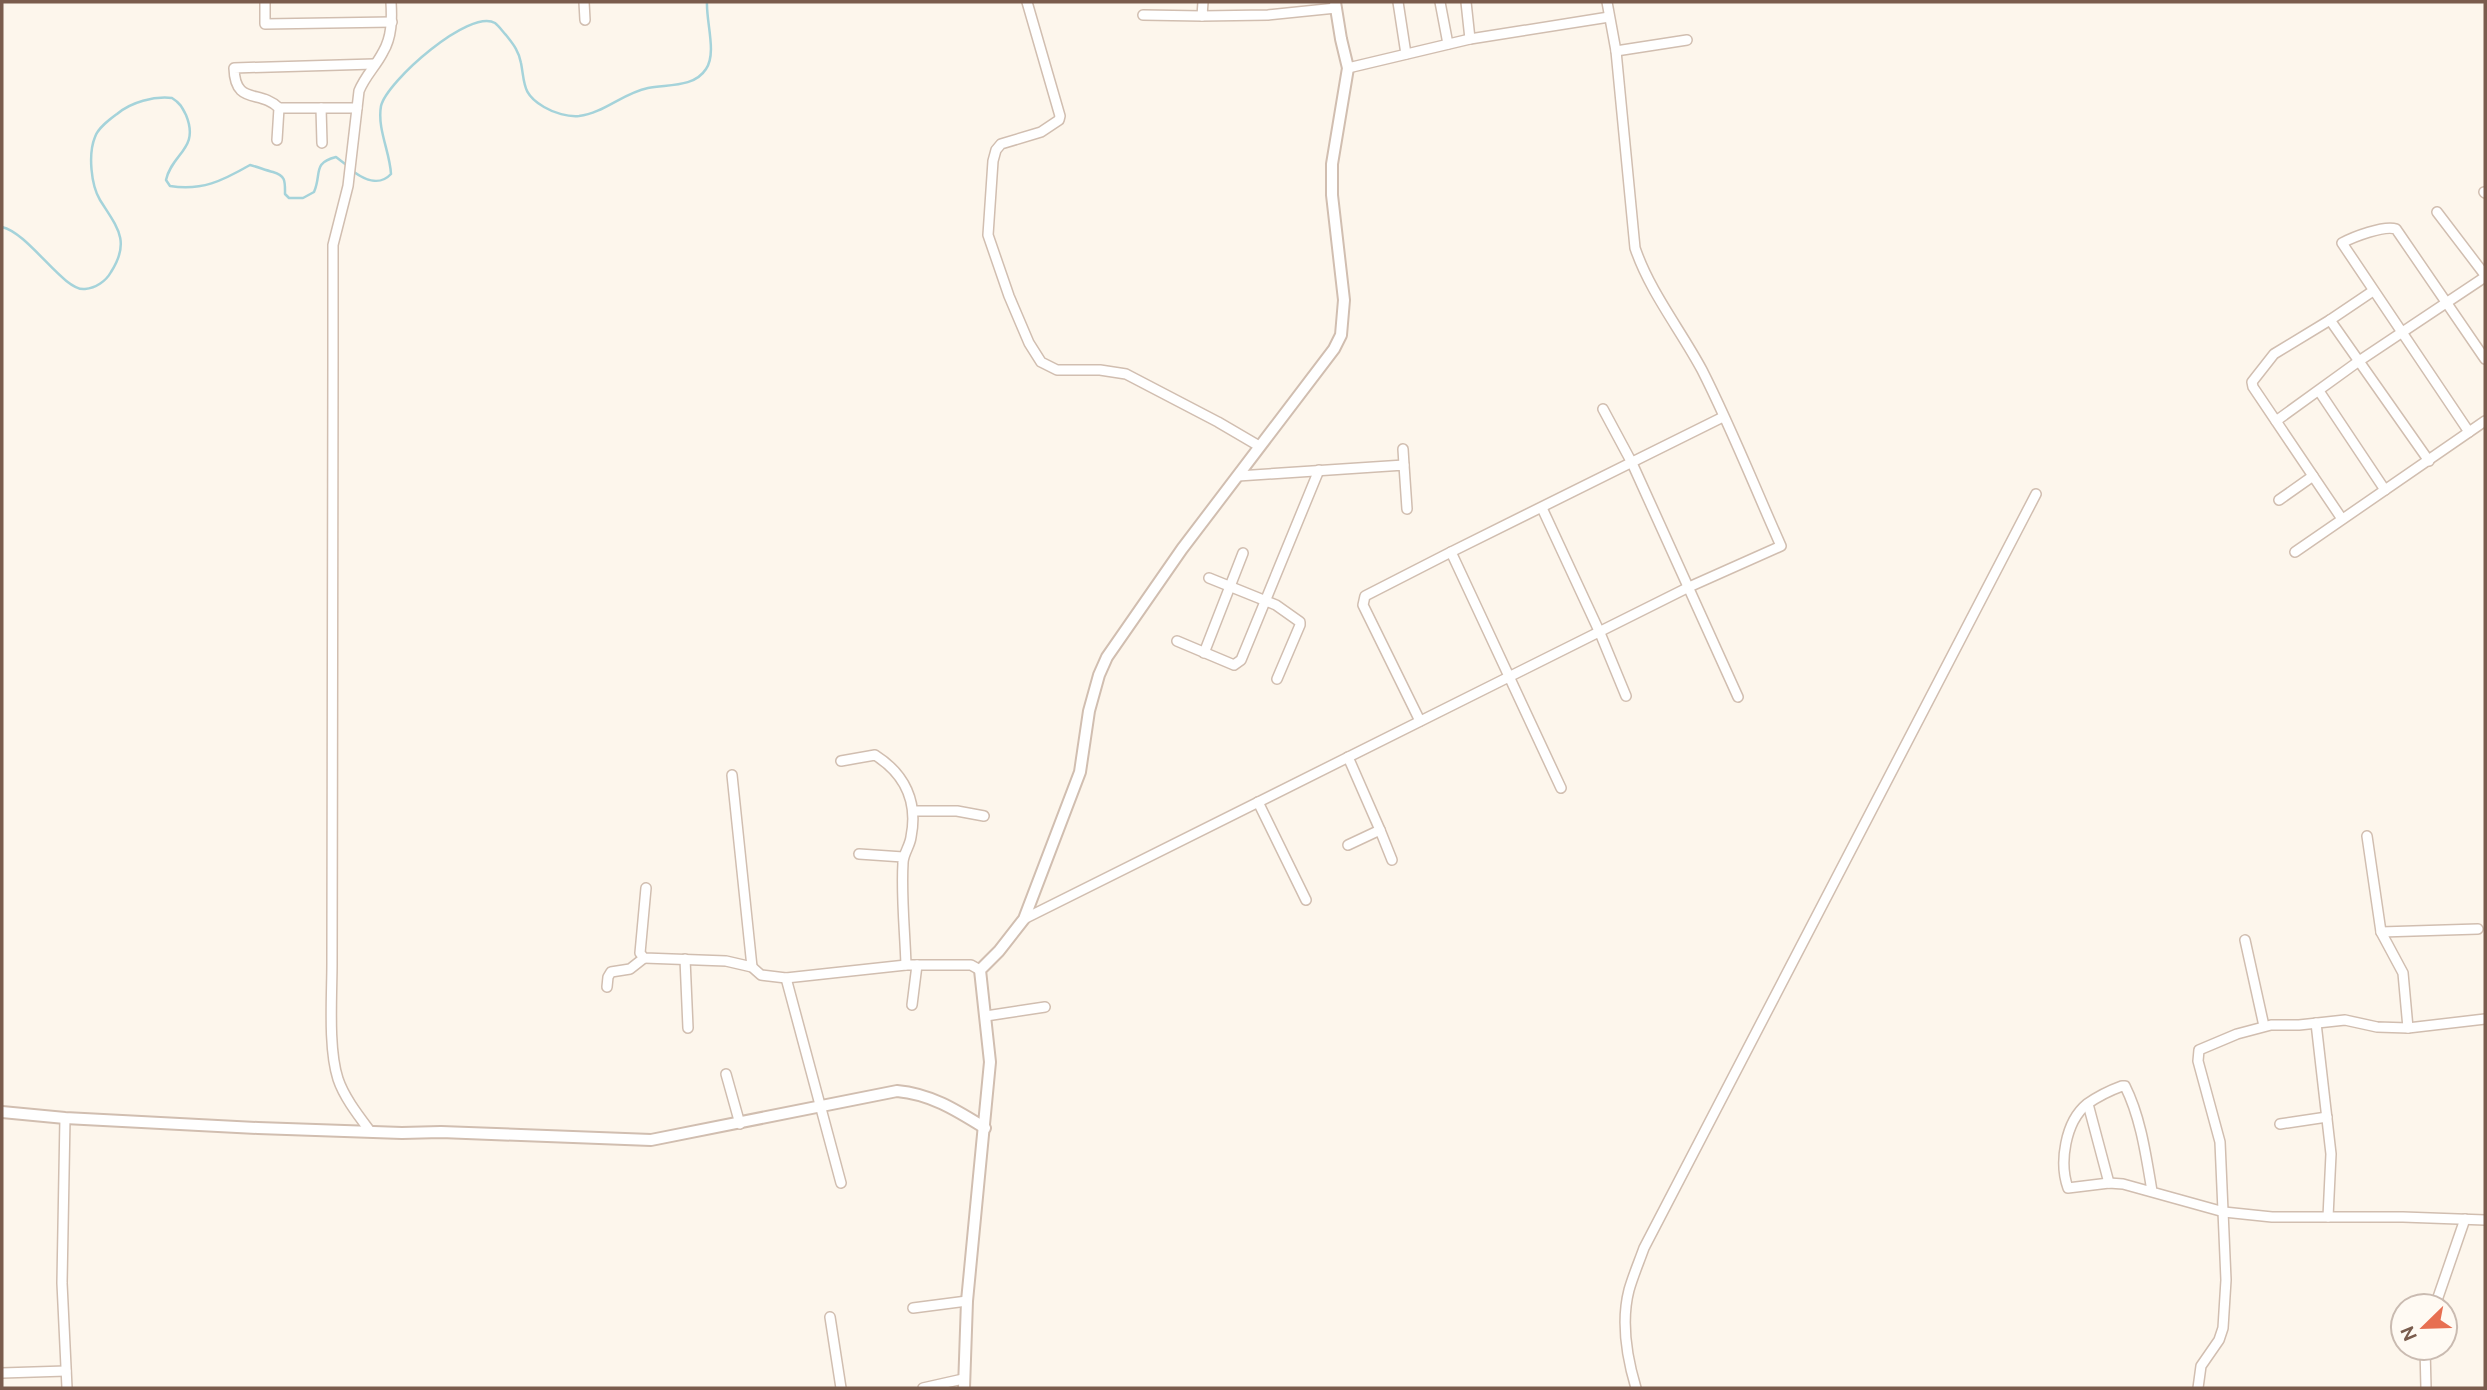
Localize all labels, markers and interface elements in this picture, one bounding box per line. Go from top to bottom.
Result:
north arrow [2389,1292,2459,1362]
text: N [2395,1323,2421,1344]

